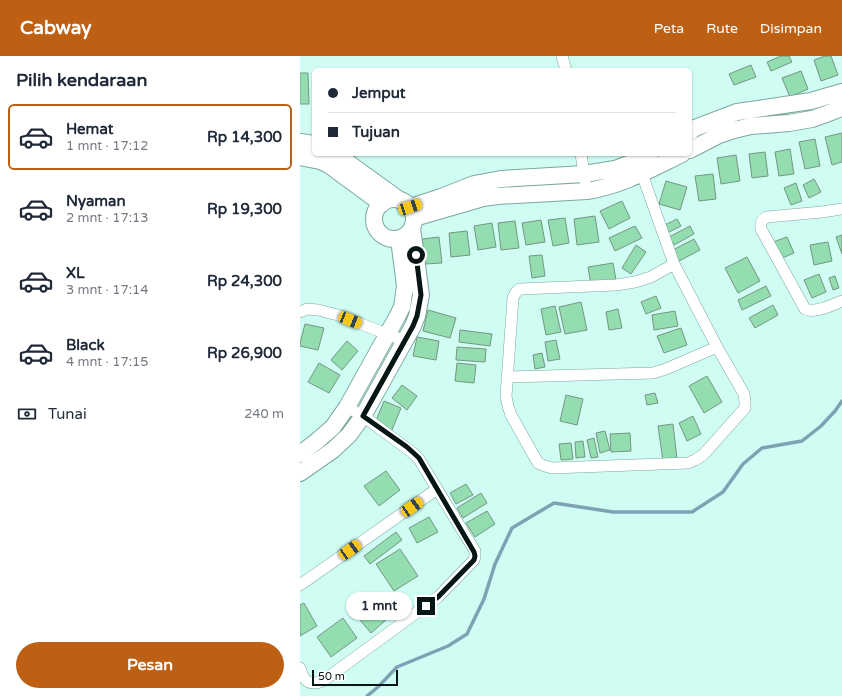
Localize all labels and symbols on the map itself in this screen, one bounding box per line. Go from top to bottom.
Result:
car [397,198,423,216]
route start [407,246,425,264]
car [337,310,363,330]
car [399,495,425,519]
car [337,538,363,562]
callout: 1 mnt [346,592,412,620]
route end [417,597,435,615]
scale bar [312,668,398,687]

